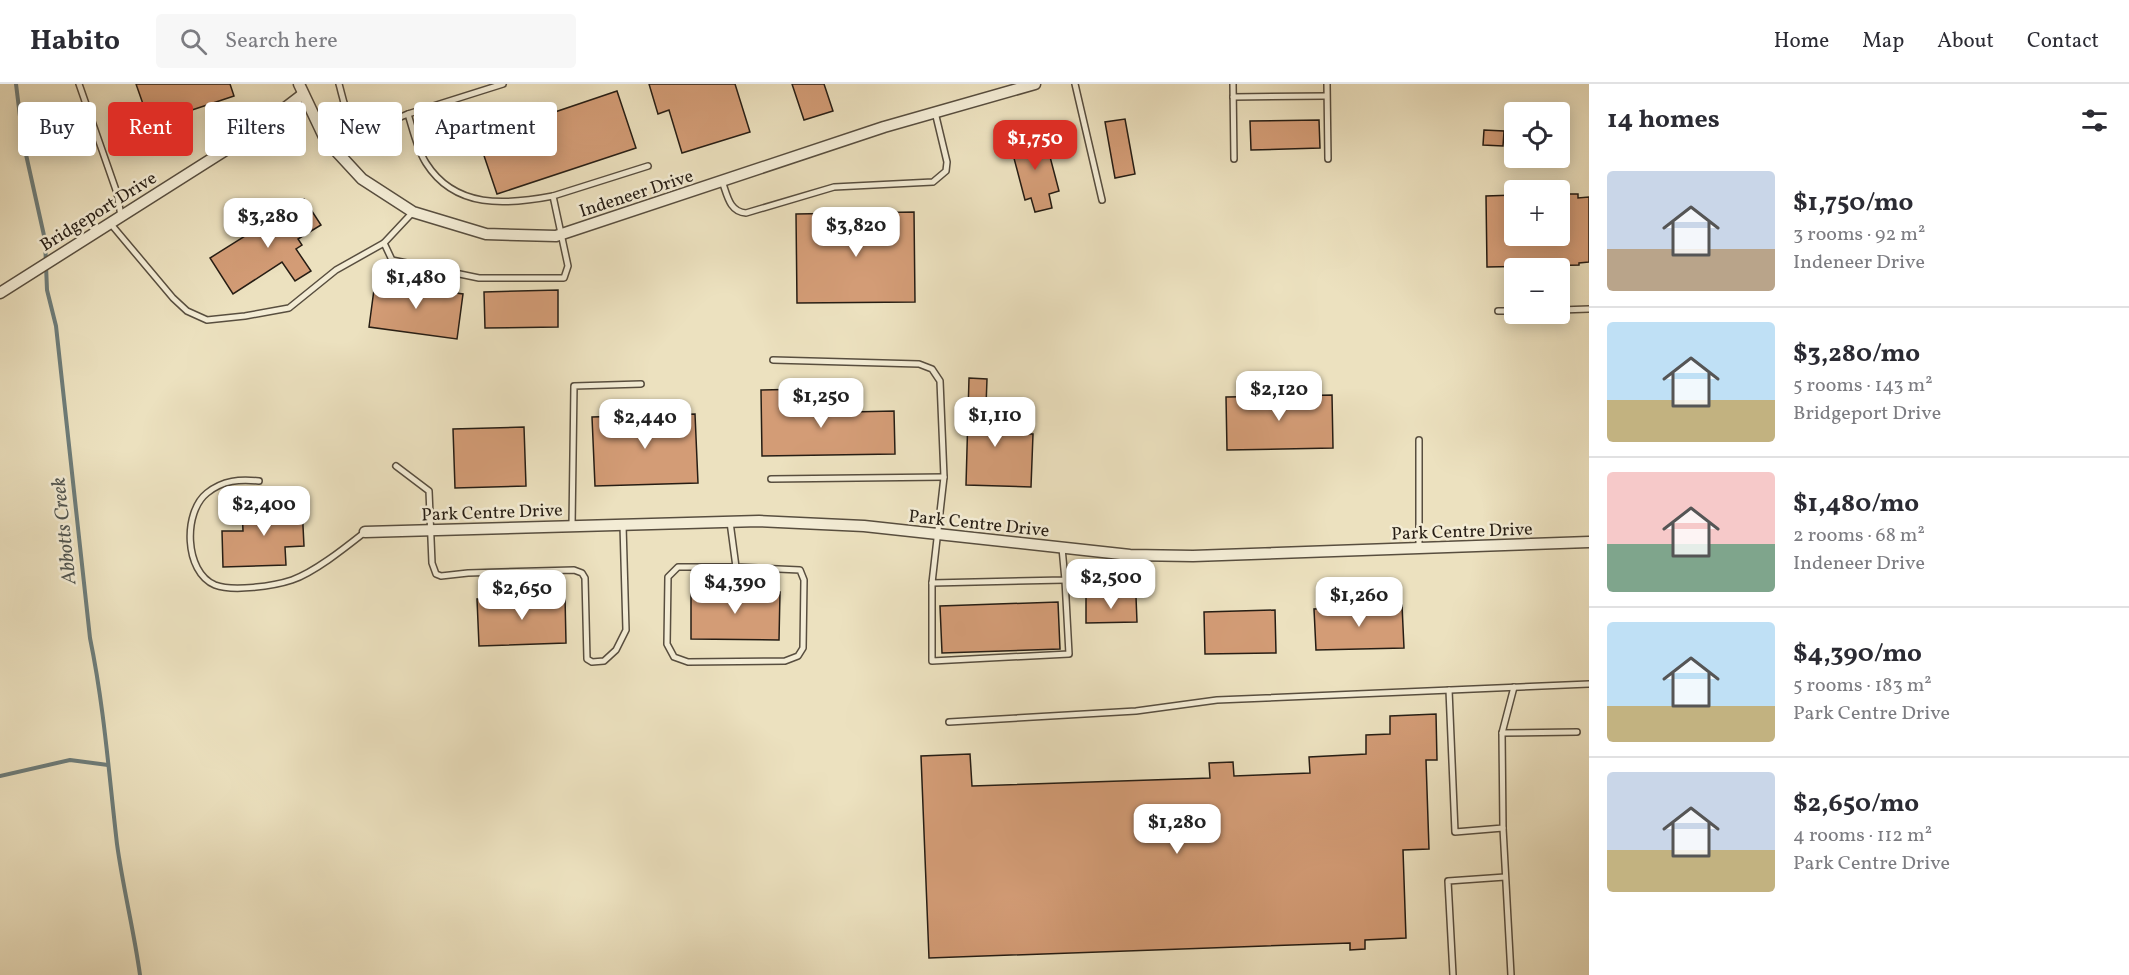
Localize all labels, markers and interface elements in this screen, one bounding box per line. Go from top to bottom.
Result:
search box [156,14,576,68]
text: Habito [30,22,120,61]
icon: search [177,25,210,58]
text: Search here [225,26,338,57]
text: Home [1774,27,1829,56]
text: Map [1862,27,1904,56]
text: About [1937,27,1994,56]
text: Contact [2027,27,2099,56]
chip: Buy [18,102,96,156]
chip: Rent [108,102,193,156]
chip: Filters [205,102,306,156]
chip: New [318,102,402,156]
chip: Apartment [414,102,557,156]
map controls [1504,102,1570,324]
button: locate [1504,102,1570,168]
text: 14 homes [1607,102,1720,138]
icon: filters [2078,104,2111,137]
pin: $1,750 [986,120,1084,171]
text: $1,750 [1007,125,1063,153]
street label: Indeneer Drive [576,164,697,225]
street label: Bridgeport Drive [36,166,162,258]
button: + [1504,180,1570,246]
text: $1,750/mo [1793,185,1913,221]
icon: home [1655,195,1727,267]
pin: $3,280 [219,198,317,249]
text: $3,280 [238,203,298,231]
pin: $3,820 [807,207,905,258]
text: $3,820 [826,212,886,240]
text: 3 rooms · 92 m² [1793,221,1925,249]
text: Indeneer Drive [1793,249,1925,277]
button: − [1504,258,1570,324]
pin: $1,480 [367,259,465,310]
text: $1,480 [386,264,446,292]
text: $3,280/mo [1793,336,1920,372]
icon: home [1655,346,1727,418]
pin: $2,120 [1230,371,1328,422]
text: 5 rooms · 143 m² [1793,372,1933,400]
text: $2,120 [1250,376,1308,404]
pin: $1,250 [772,378,870,429]
text: $1,250 [792,383,850,411]
pin: $1,110 [946,397,1044,448]
pin: $2,440 [596,399,694,450]
text: Bridgeport Drive [1793,400,1941,428]
text: $1,110 [968,402,1022,430]
text: $2,440 [613,404,677,432]
water label: Abbotts Creek [45,476,85,587]
pin: $2,400 [215,486,313,537]
text: $1,480/mo [1793,486,1919,522]
text: $2,400 [232,491,296,519]
icon: home [1655,496,1727,568]
street label: Park Centre Drive [421,499,563,528]
street label: Park Centre Drive [907,505,1050,544]
street label: Park Centre Drive [1391,518,1533,547]
text: 2 rooms · 68 m² [1793,522,1925,550]
text: Indeneer Drive [1793,550,1925,578]
pin: $2,500 [1062,559,1160,610]
pin: $4,390 [686,564,784,615]
text: $2,500 [1080,564,1142,592]
text: $4,390 [704,569,766,597]
pin: $2,650 [473,570,571,621]
text: $2,650 [492,575,552,603]
pin: $1,260 [1310,577,1408,628]
text: $1,260 [1330,582,1388,610]
text: $4,390/mo [1793,636,1922,672]
icon: home [1655,646,1727,718]
text: 5 rooms · 183 m² [1793,672,1932,700]
text: Park Centre Drive [1793,700,1950,728]
text: $2,650/mo [1793,786,1919,822]
icon: home [1655,796,1727,868]
pin: $1,280 [1128,804,1226,855]
text: $1,280 [1148,809,1206,837]
text: 4 rooms · 112 m² [1793,822,1932,850]
text: Park Centre Drive [1793,850,1950,878]

